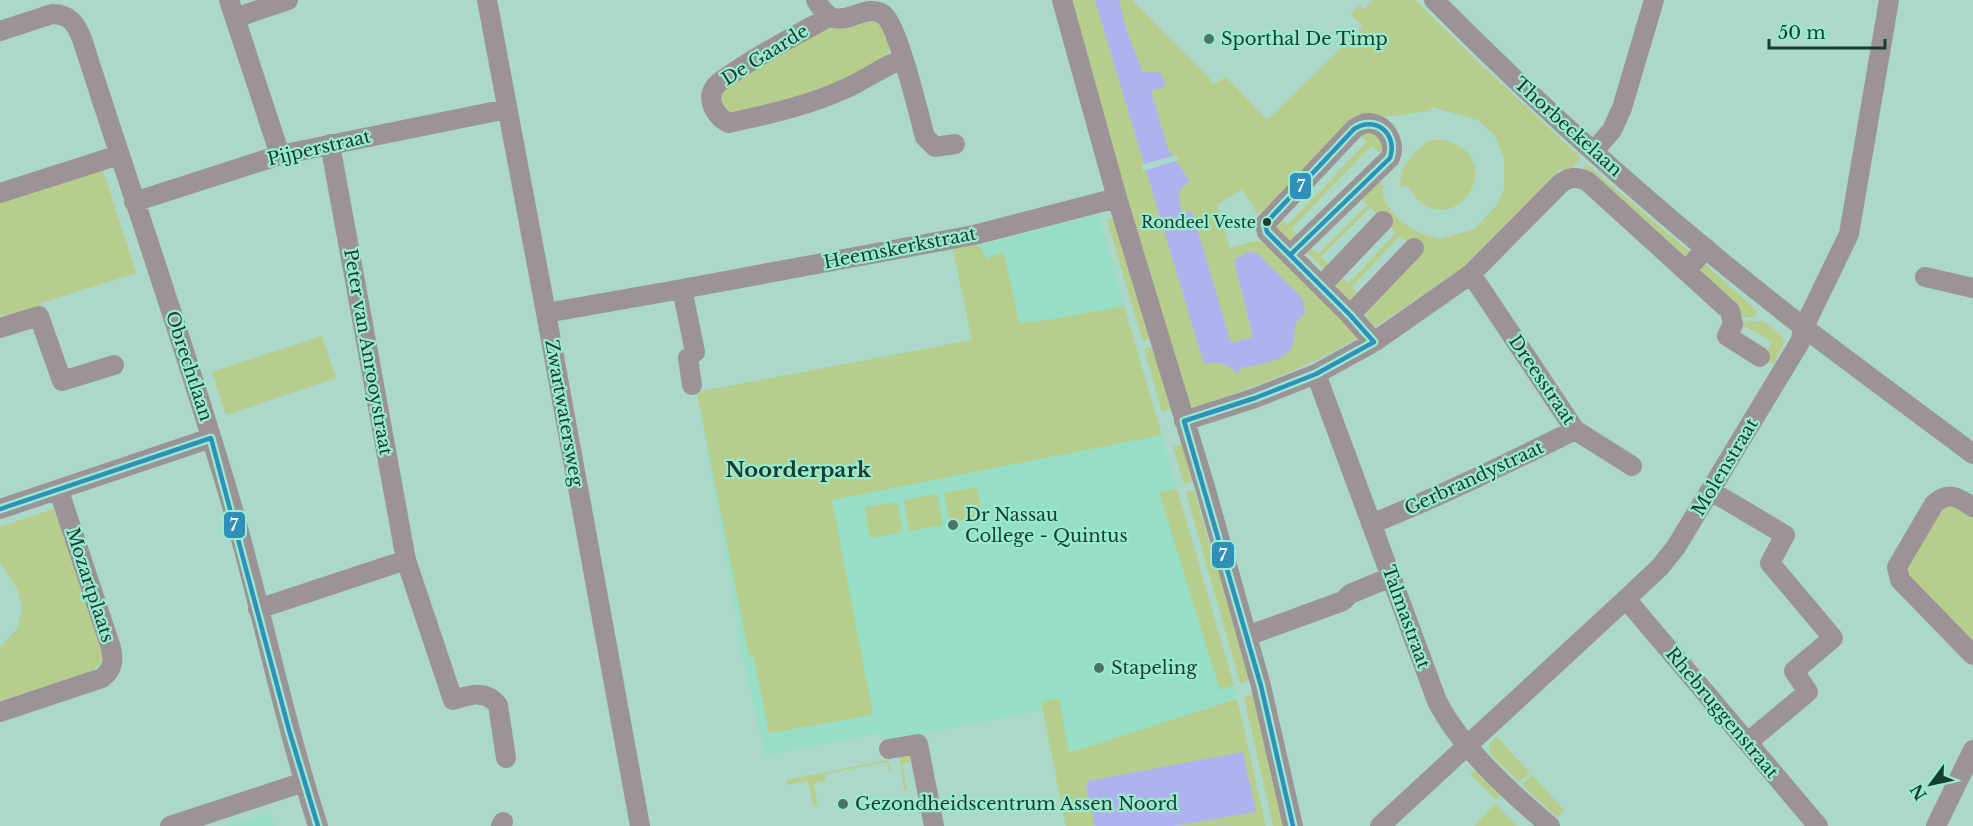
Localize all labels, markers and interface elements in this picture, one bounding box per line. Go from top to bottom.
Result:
scale bar [1769,12,1884,50]
street label: De Gaarde [718,20,812,90]
text: 50 m [1778,22,1826,44]
place label: Sporthal De Timp [1221,28,1388,50]
marker: Sporthal De Timp [1202,32,1216,46]
street label: Thorbeckelaan [1509,73,1627,181]
street label: Pijperstraat [265,125,373,171]
line badge: 7 [1289,172,1312,200]
text: 7 [1297,176,1306,196]
place label: Rondeel Veste [1141,212,1256,232]
marker: Rondeel Veste [1261,216,1273,228]
street label: Heemskerkstraat [822,222,978,274]
street label: Peter van Anrooystraat [339,247,397,457]
street label: Obrechtlaan [161,308,217,424]
street label: Dreesstraat [1504,331,1580,429]
street label: Zwartwatersweg [540,338,588,488]
street label: Molenstraat [1687,414,1763,520]
street label: Gerbrandystraat [1401,436,1547,520]
district label: Noorderpark [725,457,872,483]
place label: Dr Nassau College - Quintus [965,504,1128,547]
line badge: 7 [223,511,246,539]
text: 7 [230,515,239,535]
marker: Dr Nassau College - Quintus [946,518,960,532]
street label: Mozartplaats [61,525,119,645]
line badge: 7 [1211,541,1235,569]
text: 7 [1219,545,1228,565]
street label: Talmastraat [1377,562,1435,672]
street label: Rhebruggenstraat [1661,643,1783,783]
place label: Stapeling [1111,657,1197,679]
marker: Stapeling [1092,661,1106,675]
north arrow [1901,754,1961,814]
text: N [1906,780,1931,804]
place label: Gezondheidscentrum Assen Noord [855,793,1178,815]
marker: Gezondheidscentrum Assen Noord [836,797,850,811]

